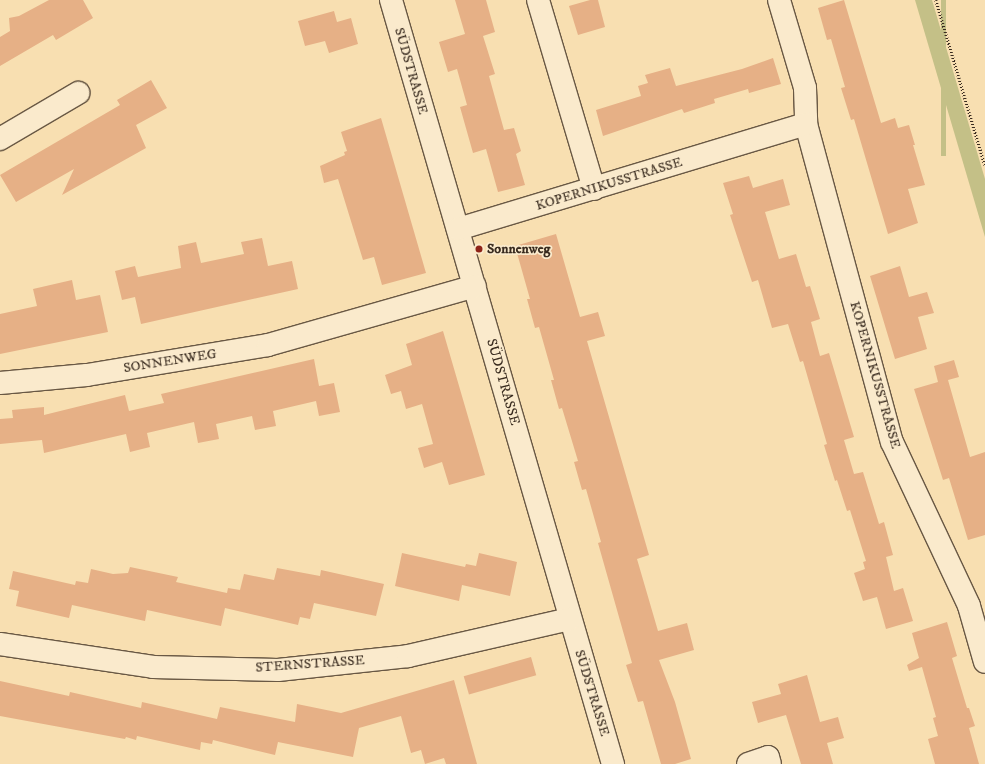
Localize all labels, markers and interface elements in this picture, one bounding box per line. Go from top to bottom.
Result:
street label: SÜDSTRASSE [391,26,431,116]
street label: KOPERNIKUSSTRASSE [534,154,684,214]
place label: Sonnenweg [487,241,550,257]
marker: Sonnenweg [474,244,484,254]
street label: KOPERNIKUSSTRASSE [846,299,904,451]
street label: SÜDSTRASSE [483,337,523,427]
street label: SONNENWEG [122,345,218,377]
street label: SÜDSTRASSE [571,648,613,738]
street label: STERNSTRASSE [255,652,365,676]

